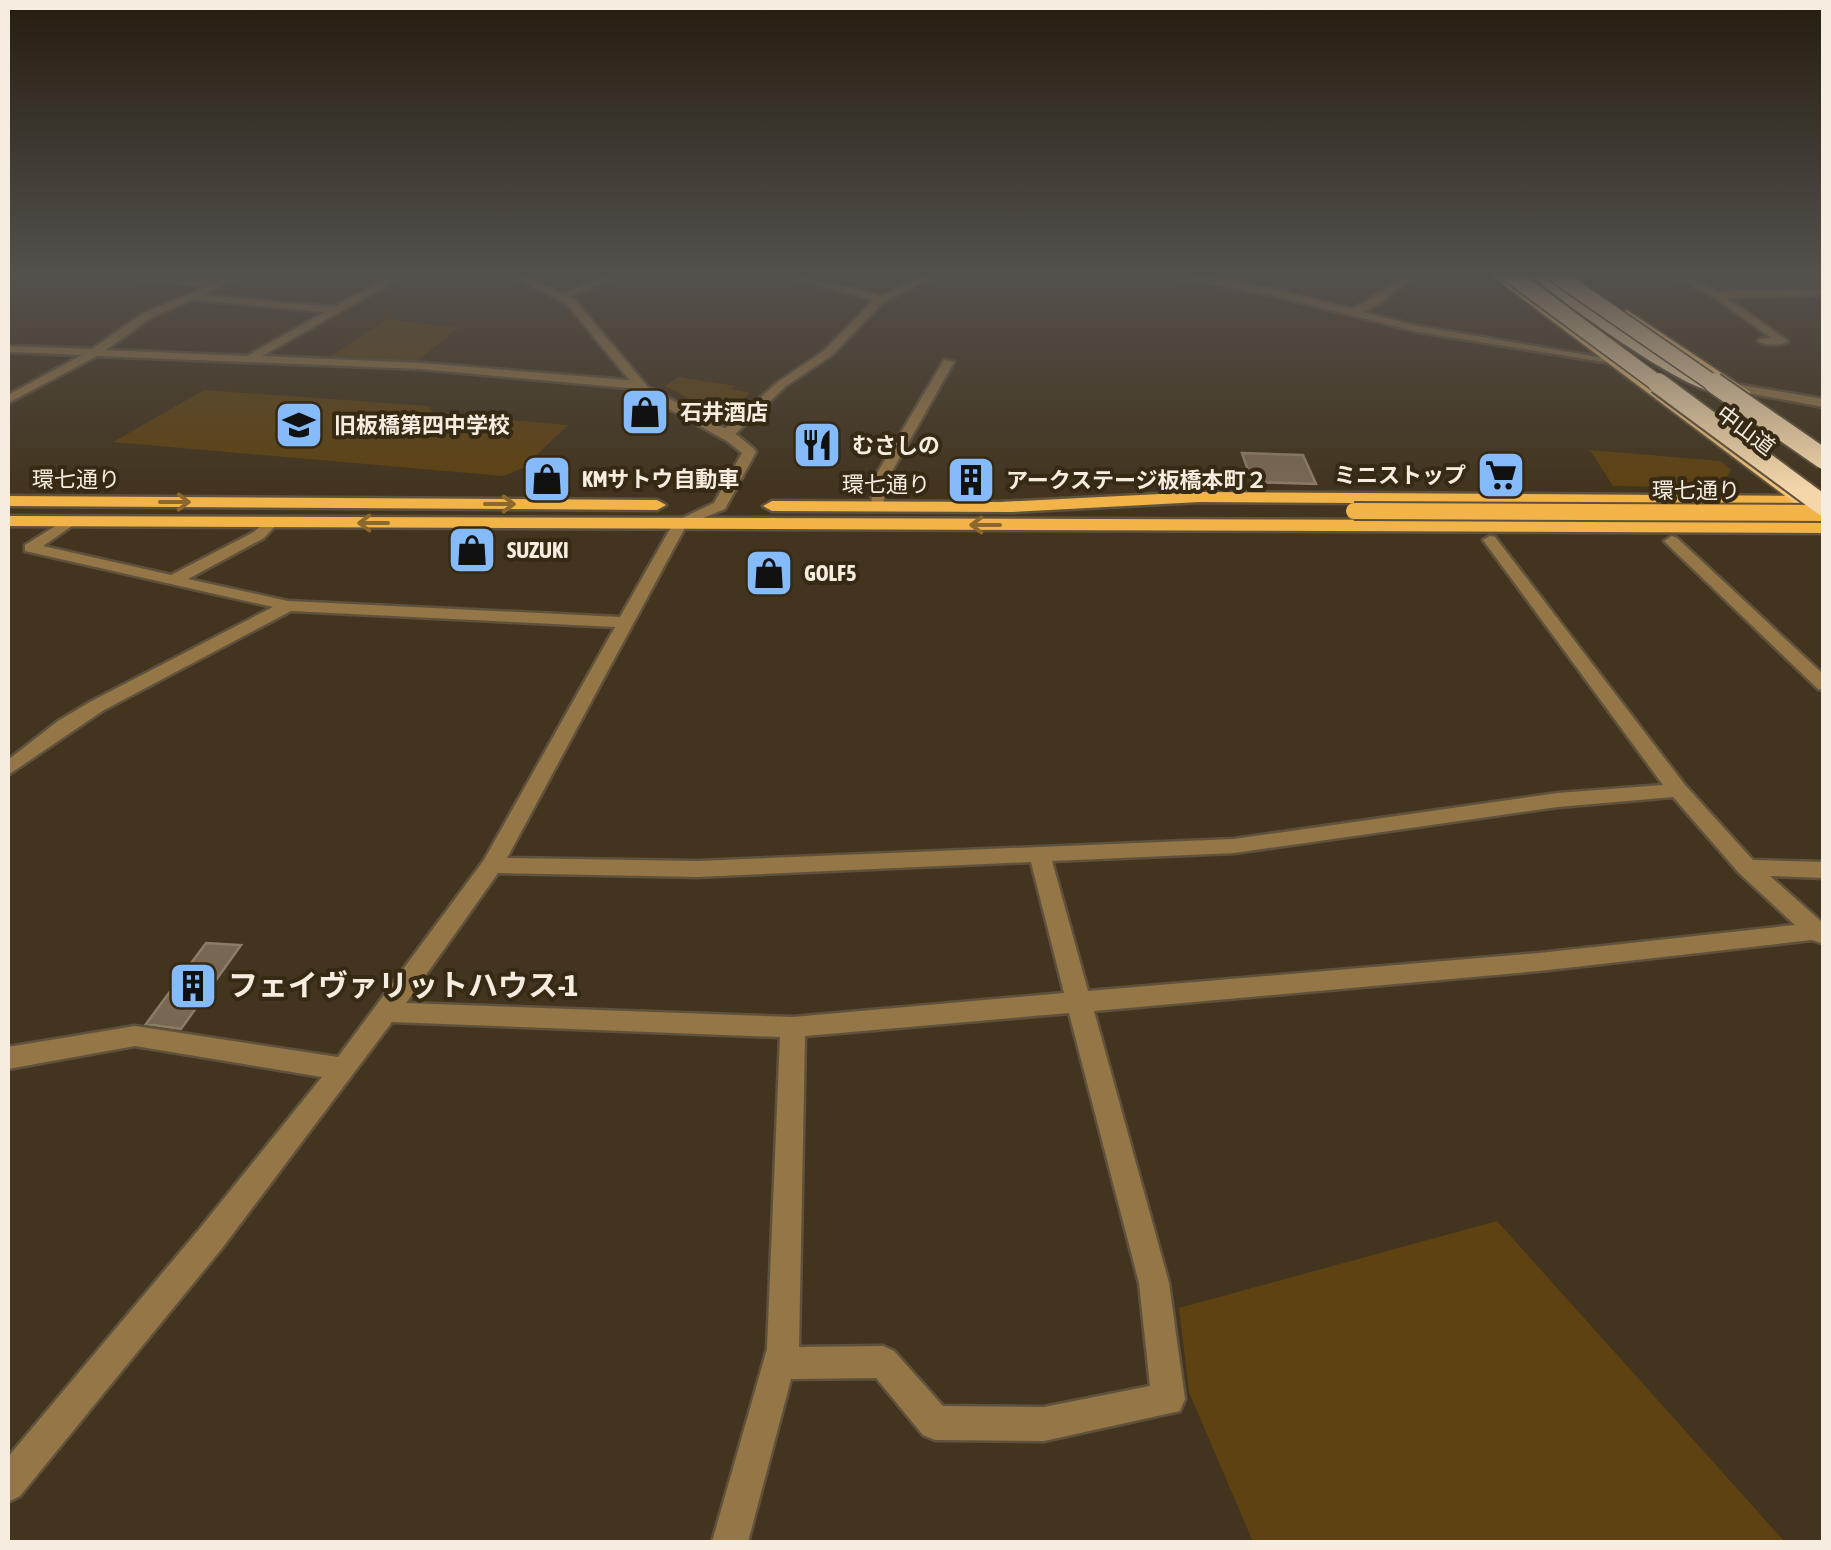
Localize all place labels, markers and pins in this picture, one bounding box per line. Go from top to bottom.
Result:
shop icon: 石井酒店 [619,386,671,438]
school or university icon: 旧板橋第四中学校 [273,399,325,451]
place label: 石井酒店 [680,399,768,425]
place label: 旧板橋第四中学校 [334,412,510,438]
restaurant icon: むさしの [791,419,843,471]
place label: むさしの [852,432,940,458]
supermarket icon: ミニストップ [1475,449,1527,501]
shop icon: KMサトウ自動車 [521,453,573,505]
building icon: アークステージ板橋本町２ [945,454,997,506]
place label: ミニストップ [1334,462,1466,488]
place label: KMサトウ自動車 [582,466,740,492]
place label: アークステージ板橋本町２ [1006,467,1268,493]
shop icon: SUZUKI [446,524,498,576]
place label: SUZUKI [507,537,569,563]
shop icon: GOLF5 [743,547,795,599]
place label: GOLF5 [804,560,856,586]
building icon: フェイヴァリットハウス-1 [167,960,219,1012]
place label: フェイヴァリットハウス-1 [228,968,578,1002]

